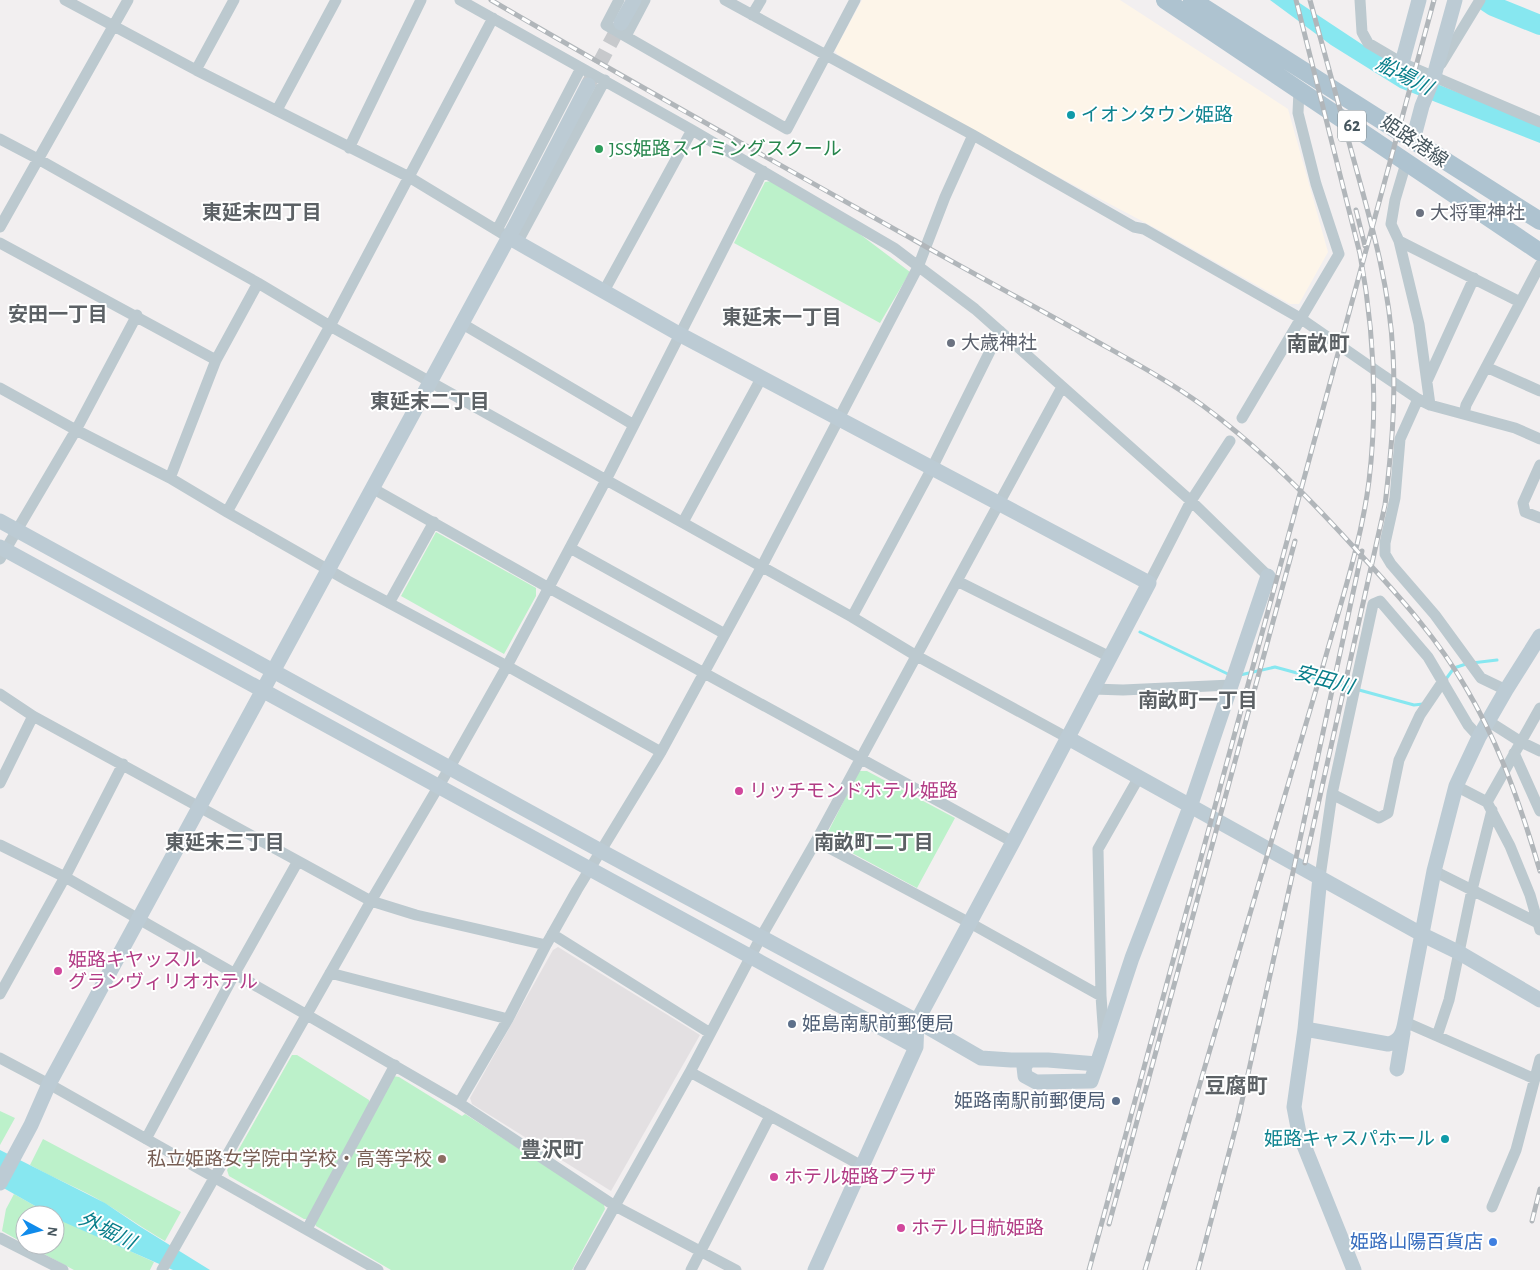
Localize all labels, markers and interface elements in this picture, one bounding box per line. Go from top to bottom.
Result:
water label: 船場川 [1373,53,1438,99]
place label: イオンタウン姫路 [1081,105,1233,125]
marker: イオンタウン姫路 [1065,109,1077,121]
road number: 62 [1338,110,1366,142]
street label: 姫路港線 [1377,111,1452,171]
place label: JSS姫路スイミングスクール [609,139,842,159]
marker: JSS姫路スイミングスクール [593,143,605,155]
district label: 東延末四丁目 [202,201,322,223]
place label: 大将軍神社 [1430,202,1525,223]
marker: 大将軍神社 [1414,207,1426,219]
district label: 安田一丁目 [8,304,108,325]
district label: 東延末一丁目 [722,306,842,328]
place label: 大歳神社 [961,332,1037,353]
district label: 南畝町 [1287,332,1350,355]
marker: 大歳神社 [945,337,957,349]
district label: 東延末二丁目 [370,390,490,412]
water label: 安田川 [1292,662,1358,698]
district label: 南畝町一丁目 [1138,689,1258,711]
place label: リッチモンドホテル姫路 [749,781,958,801]
marker: リッチモンドホテル姫路 [733,785,745,797]
district label: 東延末三丁目 [165,831,285,853]
district label: 南畝町二丁目 [814,831,934,853]
place label: 姫路キヤッスル グランヴィリオホテル [68,950,258,992]
marker: 姫路キヤッスル グランヴィリオホテル [52,965,64,977]
place label: 姫島南駅前郵便局 [802,1013,954,1034]
marker: 姫島南駅前郵便局 [786,1018,798,1030]
district label: 豆腐町 [1205,1075,1268,1097]
place label: 姫路南駅前郵便局 [954,1090,1106,1111]
marker: 姫路南駅前郵便局 [1110,1095,1122,1107]
place label: 姫路キャスパホール [1264,1129,1435,1149]
marker: 姫路キャスパホール [1439,1133,1451,1145]
district label: 豊沢町 [521,1139,584,1161]
place label: 私立姫路女学院中学校・高等学校 [147,1148,432,1169]
marker: 私立姫路女学院中学校・高等学校 [436,1153,448,1165]
place label: ホテル姫路プラザ [784,1167,936,1187]
marker: ホテル姫路プラザ [768,1171,780,1183]
north arrow [15,1205,65,1255]
water label: 外堀川 [76,1208,141,1254]
place label: ホテル日航姫路 [911,1218,1044,1238]
marker: ホテル日航姫路 [895,1222,907,1234]
text: N [44,1226,59,1237]
place label: 姫路山陽百貨店 [1350,1231,1483,1252]
marker: 姫路山陽百貨店 [1487,1236,1499,1248]

